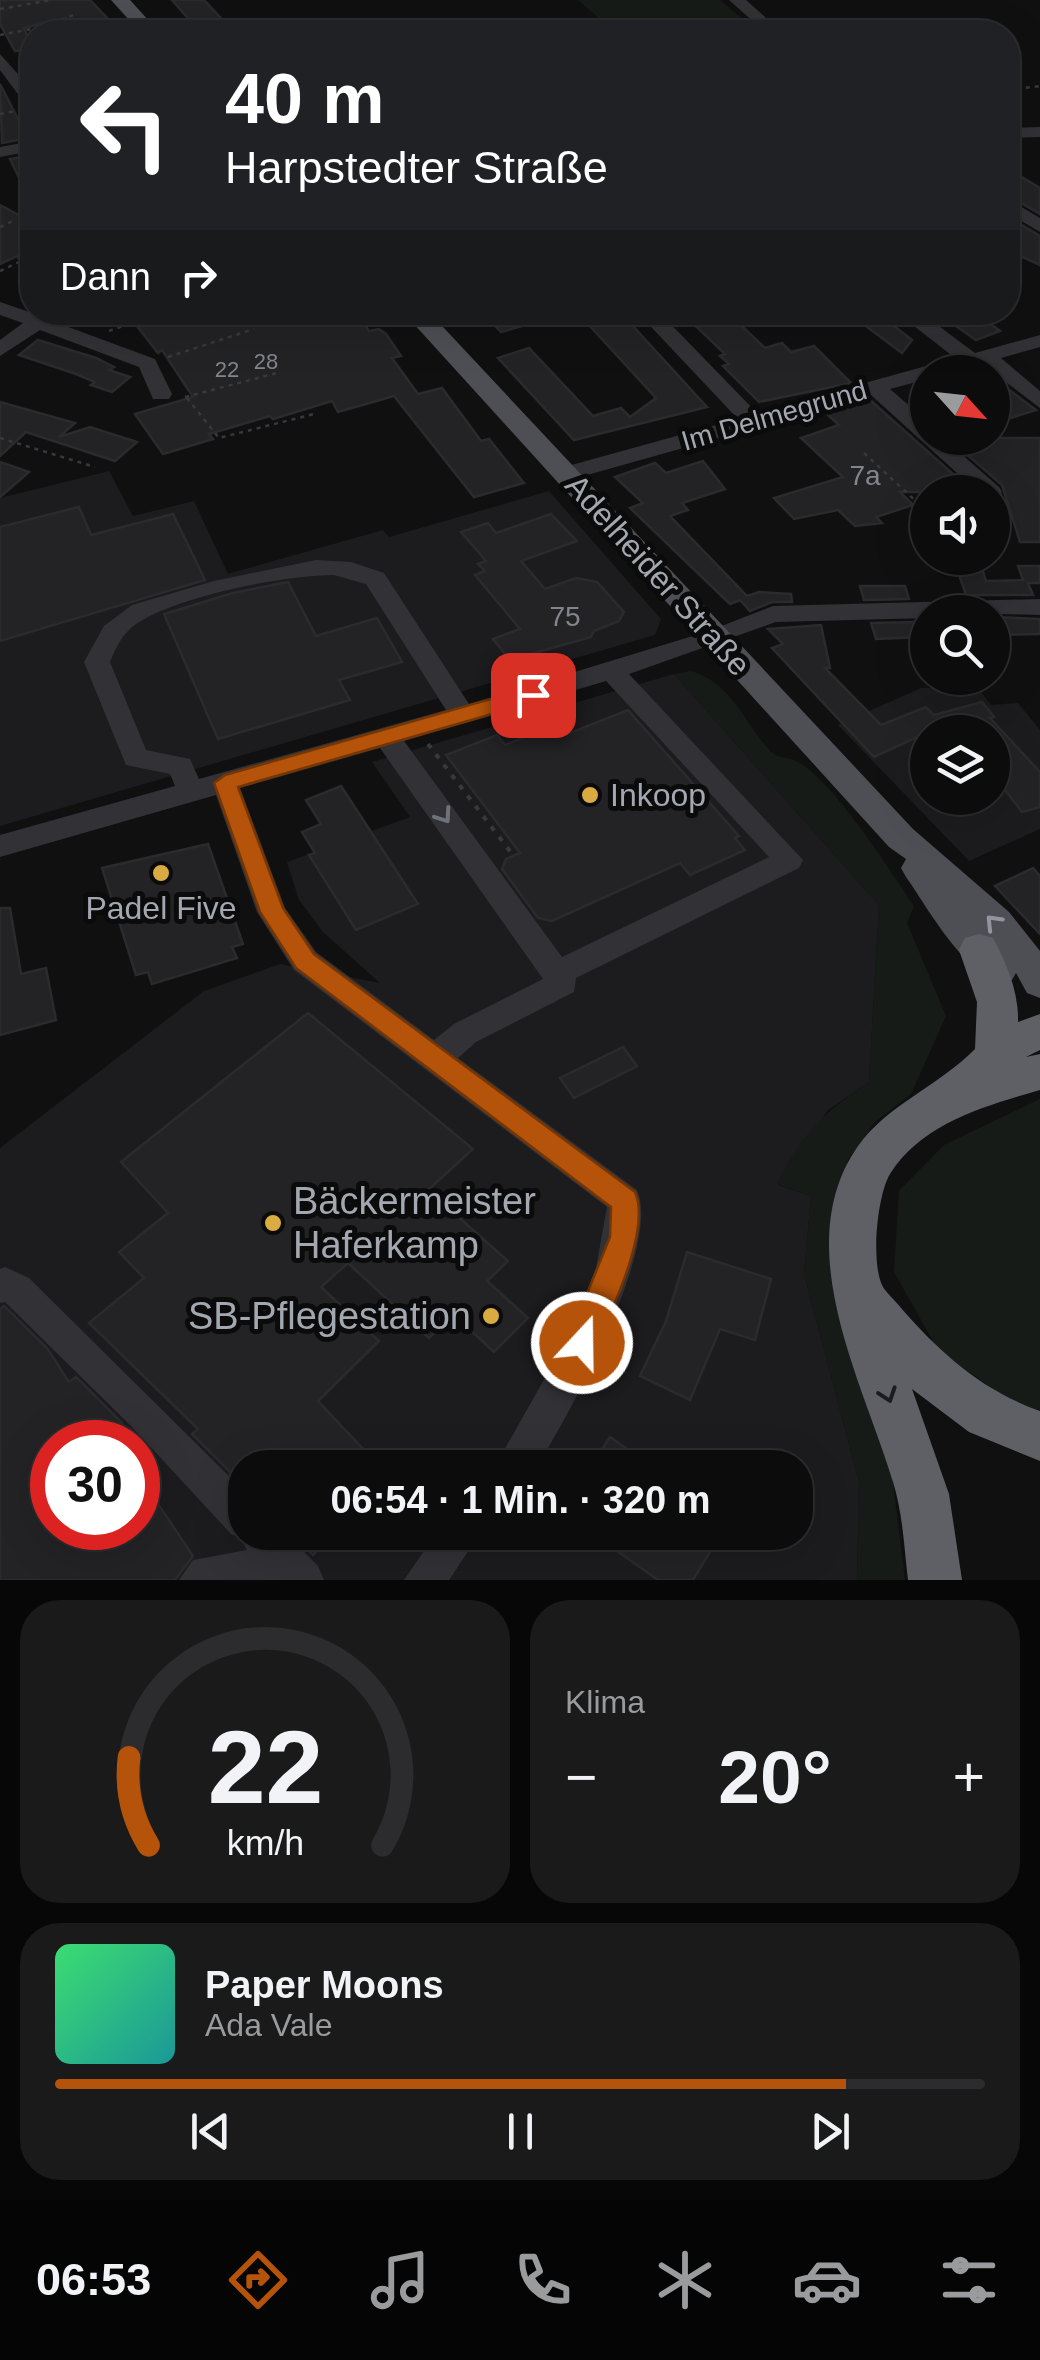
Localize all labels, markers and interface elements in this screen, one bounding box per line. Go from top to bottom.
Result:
icon: left [60,60,190,190]
text: 40 m [225,60,385,138]
text: Harpstedter Straße [225,142,608,193]
icon: right [171,250,226,305]
text: Dann [60,256,151,298]
house number: 28 [254,349,278,374]
north arrow [910,355,1010,455]
map controls [910,355,1010,815]
house number: 22 [215,357,239,382]
street label: Im Delmegrund [678,374,870,457]
house number: 7a [849,460,881,491]
street label: Adelheider Straße [558,467,758,683]
button: sound [910,475,1010,575]
button: search [910,595,1010,695]
house number: 75 [549,601,581,632]
pin [491,653,576,738]
icon: arrive [506,668,561,723]
button: layers [910,715,1010,815]
place label: Inkoop [610,777,706,813]
marker: Inkoop [579,784,601,806]
one-way arrow [432,805,450,824]
marker: Padel Five [150,862,172,884]
place label: Padel Five [85,890,237,926]
one-way arrow [987,915,1005,934]
place label: Bäckermeister Haferkamp [293,1180,536,1266]
marker: Bäckermeister Haferkamp [262,1212,284,1234]
position arrow [530,1291,634,1395]
place label: SB-Pflegestation [188,1295,471,1337]
marker: SB-Pflegestation [480,1305,502,1327]
one-way arrow [876,1386,896,1403]
speed limit sign: 30 [30,1420,160,1550]
text: 06:54 · 1 Min. · 320 m [330,1479,711,1521]
text: Klima [565,1684,645,1720]
text: 22 [207,1709,323,1825]
text: 20° [718,1735,832,1819]
text: − [565,1746,597,1808]
text: + [953,1746,985,1808]
text: km/h [226,1823,304,1863]
text: Paper Moons [205,1964,444,2006]
text: Ada Vale [205,2007,333,2043]
icon: previous [183,2104,238,2159]
icon: pause [493,2104,548,2159]
icon: next [803,2104,858,2159]
icon: directions [223,2245,293,2315]
icon: music [365,2245,435,2315]
icon: phone [508,2245,578,2315]
icon: climate [650,2245,720,2315]
icon: car [792,2245,862,2315]
icon: filters [934,2245,1004,2315]
text: 06:53 [36,2254,151,2305]

